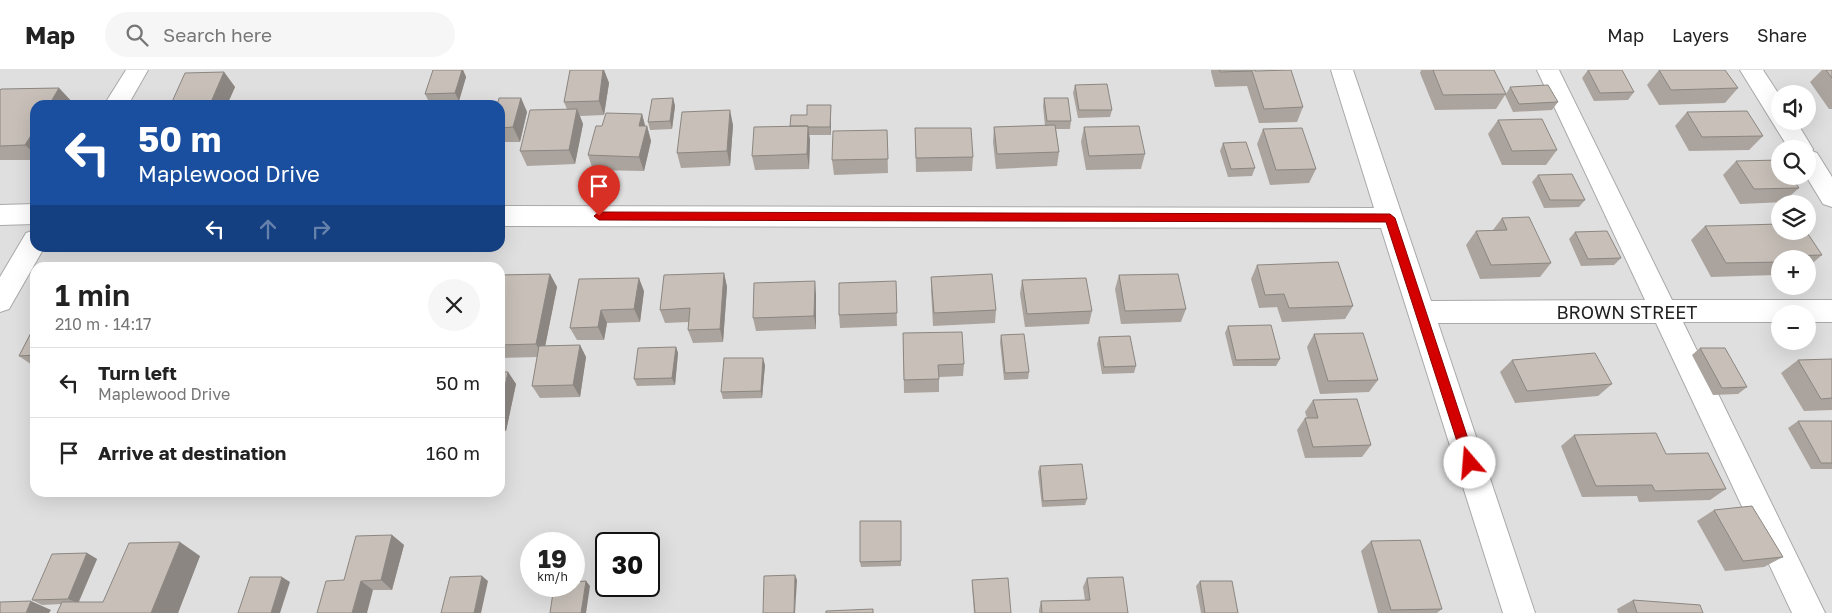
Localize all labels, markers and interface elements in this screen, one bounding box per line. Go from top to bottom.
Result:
search box [105,12,455,57]
text: Map [25,20,75,49]
icon: search [123,21,151,49]
text: Search here [163,23,272,46]
text: Map [1607,24,1644,46]
text: Layers [1672,24,1729,46]
text: Share [1757,24,1807,46]
map controls [1771,85,1816,350]
button: sound [1771,85,1816,130]
text: 50 m [138,118,221,160]
icon: left [55,120,120,185]
button: search [1771,140,1816,185]
text: Maplewood Drive [138,160,320,187]
pin [578,165,620,216]
icon: arrive [585,172,613,200]
button: layers [1771,195,1816,240]
icon: left [201,215,229,243]
icon: ahead [254,215,282,243]
icon: right [307,215,335,243]
button: + [1771,250,1816,295]
text: 1 min [55,277,130,313]
button: close [428,279,480,331]
street label: BROWN STREET [1557,301,1697,323]
button: − [1771,305,1816,350]
text: 210 m · 14:17 [55,314,151,334]
text: Turn left [98,361,177,384]
icon: left [55,369,83,397]
text: 50 m [436,371,480,394]
text: Maplewood Drive [98,384,230,404]
position arrow [1443,436,1495,488]
icon: arrive [55,439,83,467]
text: Arrive at destination [98,441,286,464]
text: 160 m [426,441,480,464]
speed limit sign: 30 [595,532,660,597]
text: 19 [538,543,567,574]
text: km/h [537,569,568,584]

